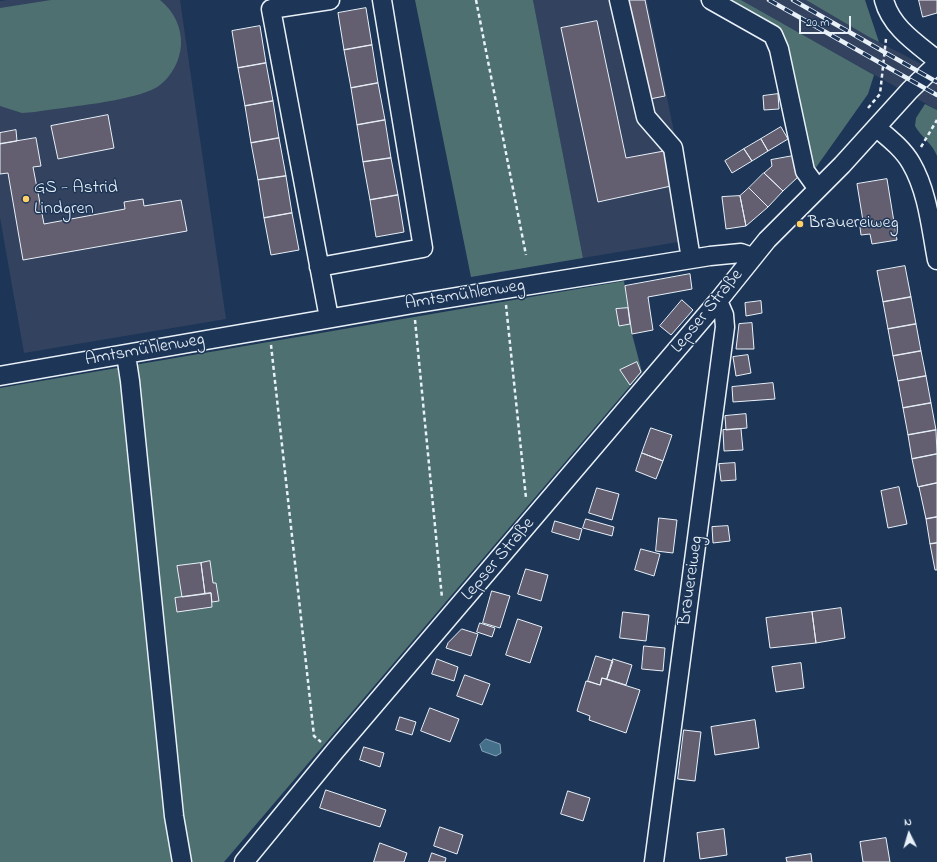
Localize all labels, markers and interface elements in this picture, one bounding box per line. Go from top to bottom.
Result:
scale bar [801,8,853,34]
text: 20 m [806,14,829,32]
place label: GS - Astrid Lindgren [34,178,118,220]
marker: GS - Astrid Lindgren [21,194,31,204]
place label: Brauereiweg [808,213,899,235]
marker: Brauereiweg [795,219,805,229]
street label: Lepser Straße [667,265,749,359]
street label: Amtsmühlenweg [404,276,526,316]
street label: Amtsmühlenweg [84,330,206,372]
street label: Lepser Straße [458,514,540,606]
street label: Brauereiweg [675,535,709,627]
north arrow [889,814,929,854]
text: N [904,814,912,830]

